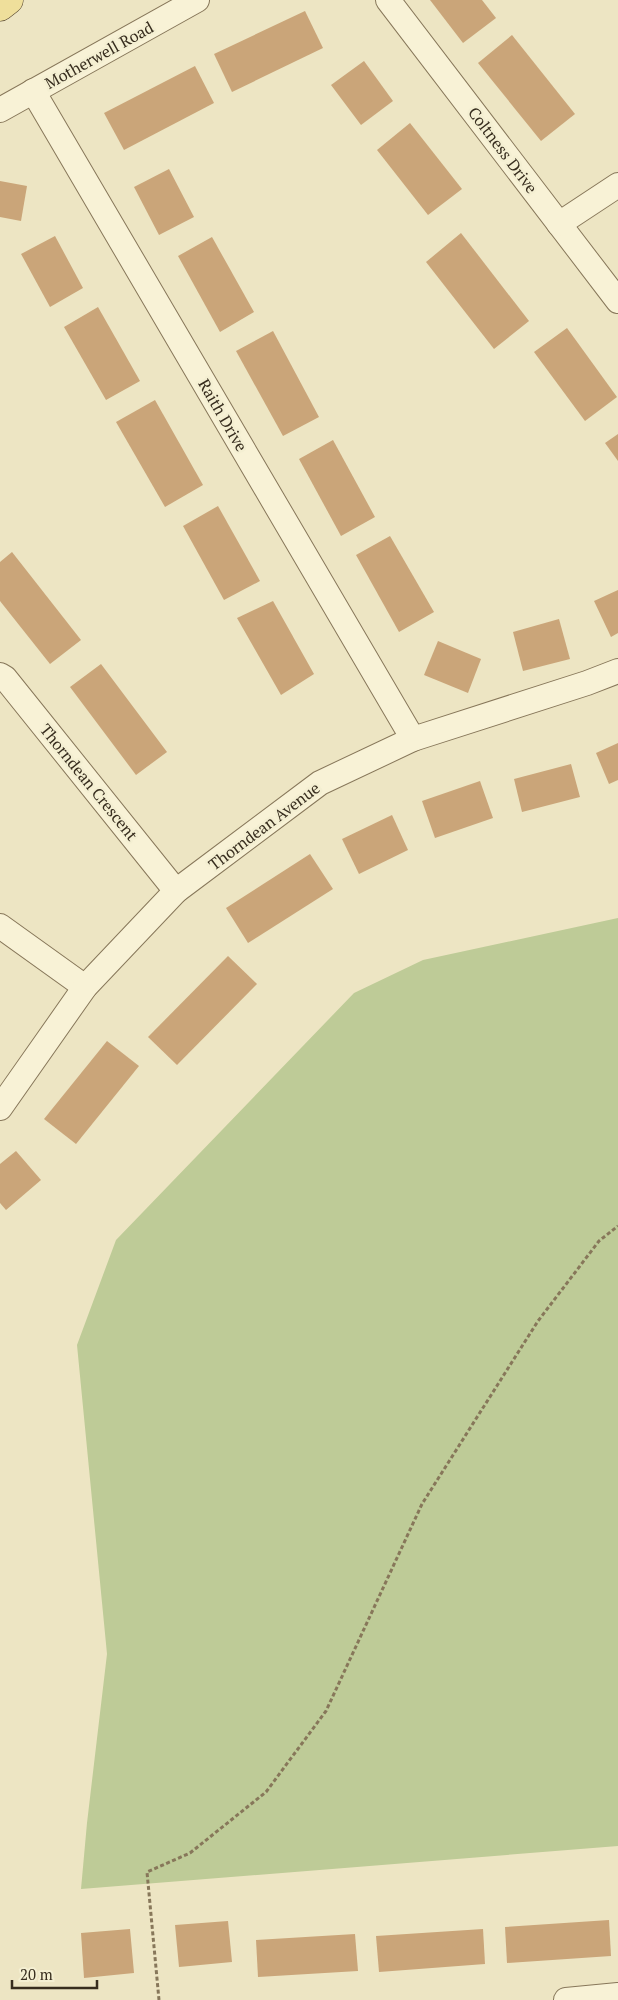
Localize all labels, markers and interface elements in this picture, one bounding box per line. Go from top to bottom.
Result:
street label: Motherwell Road [41,16,157,94]
street label: Coltness Drive [463,102,543,198]
street label: Raith Drive [193,375,253,455]
street label: Thorndean Crescent [35,719,143,845]
street label: Thorndean Avenue [204,777,324,875]
scale bar [12,1958,98,1990]
text: 20 m [20,1964,53,1984]

